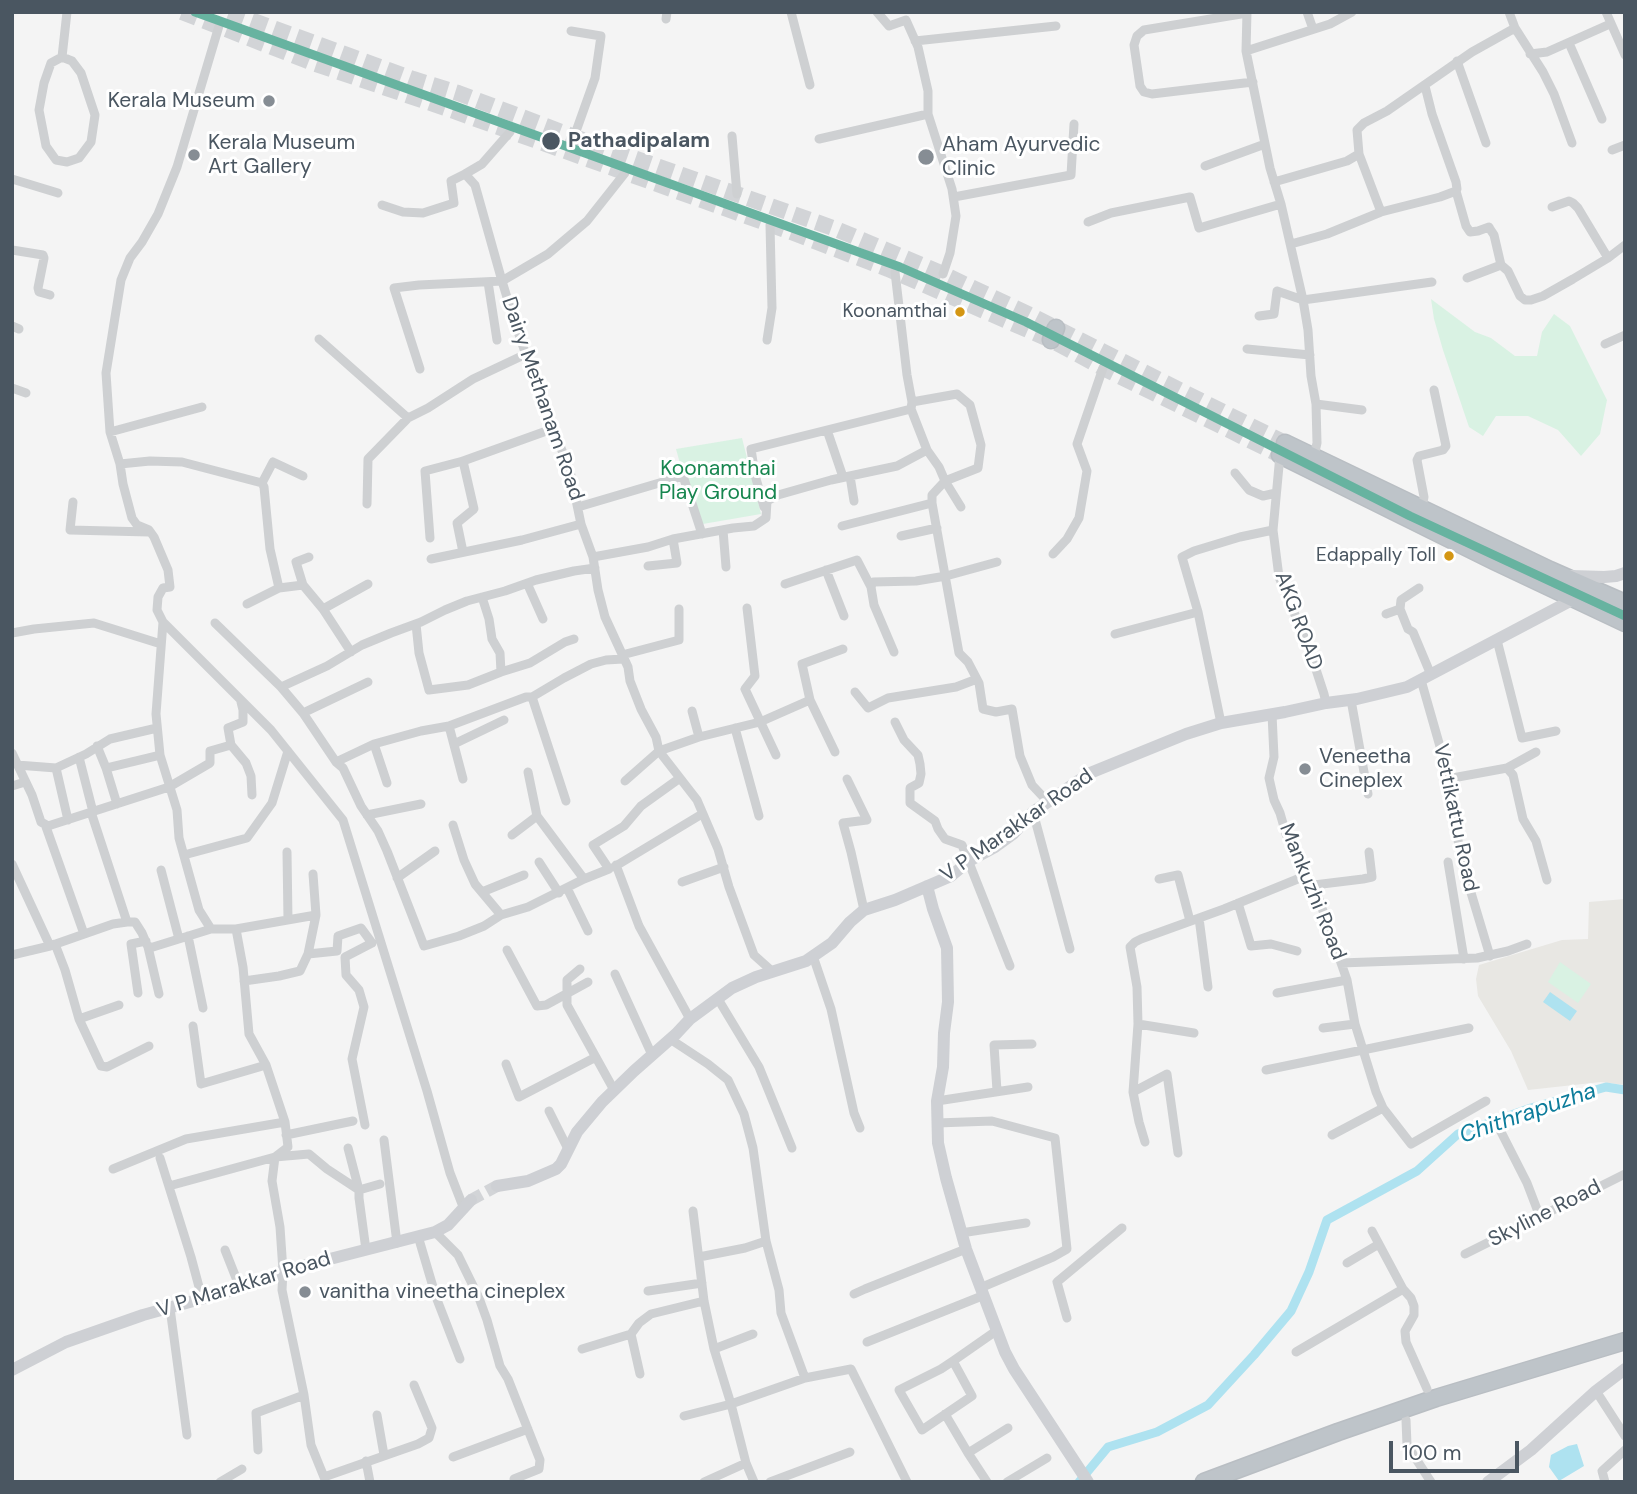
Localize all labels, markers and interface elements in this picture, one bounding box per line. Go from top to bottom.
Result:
place label: Kerala Museum [108,88,255,114]
marker: Kerala Museum [261,93,277,109]
place label: Pathadipalam [568,128,710,154]
place label: Kerala Museum Art Gallery [208,130,355,180]
marker: Pathadipalam [540,130,562,152]
place label: Aham Ayurvedic Clinic [942,132,1101,182]
marker: Kerala Museum Art Gallery [186,147,202,163]
marker: Aham Ayurvedic Clinic [916,147,936,167]
street label: Dairy Methanam Road [495,294,589,504]
place label: Koonamthai [843,301,947,323]
marker: Koonamthai [953,305,967,319]
park label: Koonamthai Play Ground [659,456,777,506]
place label: Edappally Toll [1316,545,1436,567]
marker: Edappally Toll [1442,549,1456,563]
street label: AKG ROAD [1269,568,1327,674]
street label: Vettikattu Road [1427,742,1483,894]
place label: Veneetha Cineplex [1319,744,1411,794]
marker: Veneetha Cineplex [1297,761,1313,777]
street label: V P Marakkar Road [936,764,1098,888]
street label: Mankuzhi Road [1273,820,1351,964]
water label: Chithrapuzha [1456,1078,1600,1150]
street label: Skyline Road [1485,1175,1605,1253]
street label: V P Marakkar Road [154,1247,334,1323]
place label: vanitha vineetha cineplex [319,1279,565,1305]
marker: vanitha vineetha cineplex [297,1284,313,1300]
scale bar [1392,1428,1522,1472]
text: 100 m [1402,1439,1462,1467]

